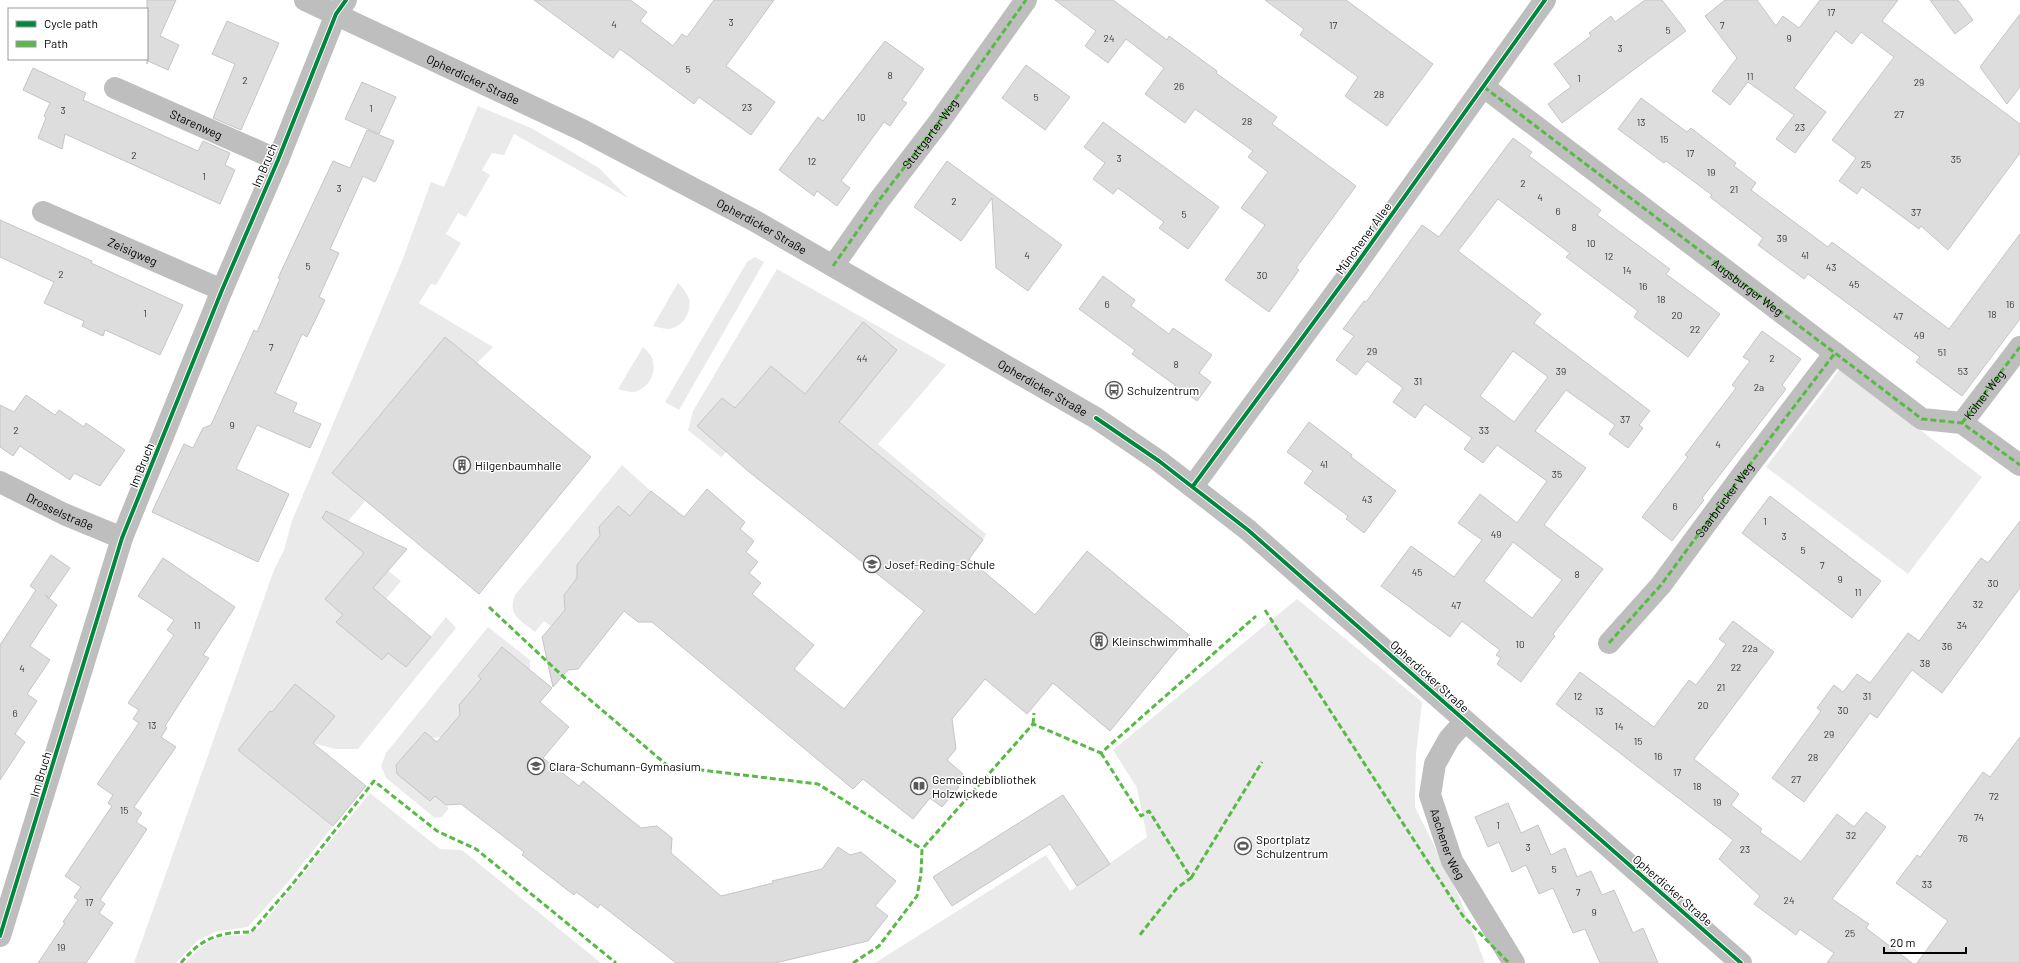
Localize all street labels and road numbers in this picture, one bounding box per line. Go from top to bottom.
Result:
street label: Opherdicker Straße [425,51,522,107]
street label: Stuttgarter Weg [899,96,960,171]
street label: Starenweg [168,106,225,142]
street label: Im Bruch [248,141,280,189]
street label: Opherdicker Straße [715,195,810,257]
street label: Münchener Allee [1332,199,1394,277]
street label: Zeisigweg [106,234,160,268]
street label: Augsburger Weg [1709,256,1786,318]
street label: Opherdicker Straße [996,356,1090,419]
street label: Kölner Weg [1960,367,2007,422]
street label: Im Bruch [126,441,156,489]
street label: Saarbrücker Weg [1692,460,1756,540]
street label: Drosselstraße [24,489,96,533]
street label: Opherdicker Straße [1388,637,1472,715]
street label: Im Bruch [27,750,53,798]
street label: Aachener Weg [1428,806,1468,881]
street label: Opherdicker Straße [1630,852,1716,928]

